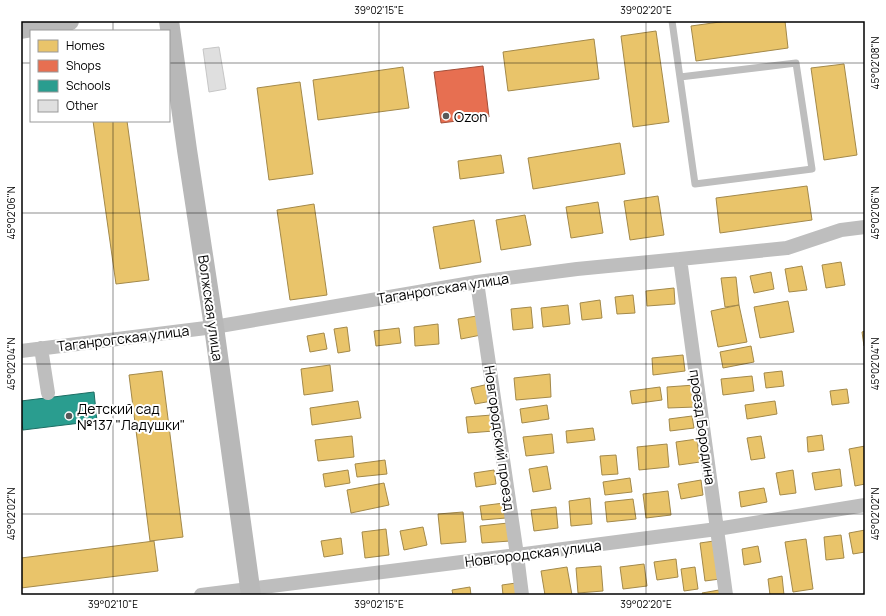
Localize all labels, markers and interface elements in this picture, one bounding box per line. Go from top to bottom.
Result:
text: 39°02'15"E [354,3,404,17]
text: 39°02'20"E [620,3,672,17]
legend [30,30,170,122]
text: 45°02'08"N [868,36,882,89]
text: Homes [66,37,105,54]
text: Shops [66,57,101,74]
text: Schools [66,77,110,94]
text: Other [66,97,99,114]
place label: Ozon [454,107,488,126]
marker: Ozon [441,111,451,121]
text: 45°02'06"N [4,186,18,240]
text: 45°02'06"N [868,186,882,240]
street label: Волжская улица [194,254,228,362]
street label: Таганрогская улица [376,268,510,308]
street label: Таганрогская улица [56,320,190,356]
text: 45°02'04"N [4,338,18,390]
text: 45°02'04"N [868,338,882,390]
street label: Новгородский проезд [480,364,520,512]
street label: проезд Бородина [685,368,721,486]
place label: Детский сад №137 "Ладушки" [77,399,185,434]
marker: Детский сад №137 "Ладушки" [64,411,74,421]
text: 45°02'02"N [4,488,18,540]
text: 45°02'02"N [868,488,882,540]
street label: Новгородская улица [464,535,602,571]
text: 39°02'10"E [88,597,138,611]
text: 39°02'15"E [354,597,404,611]
text: 39°02'20"E [620,597,672,611]

